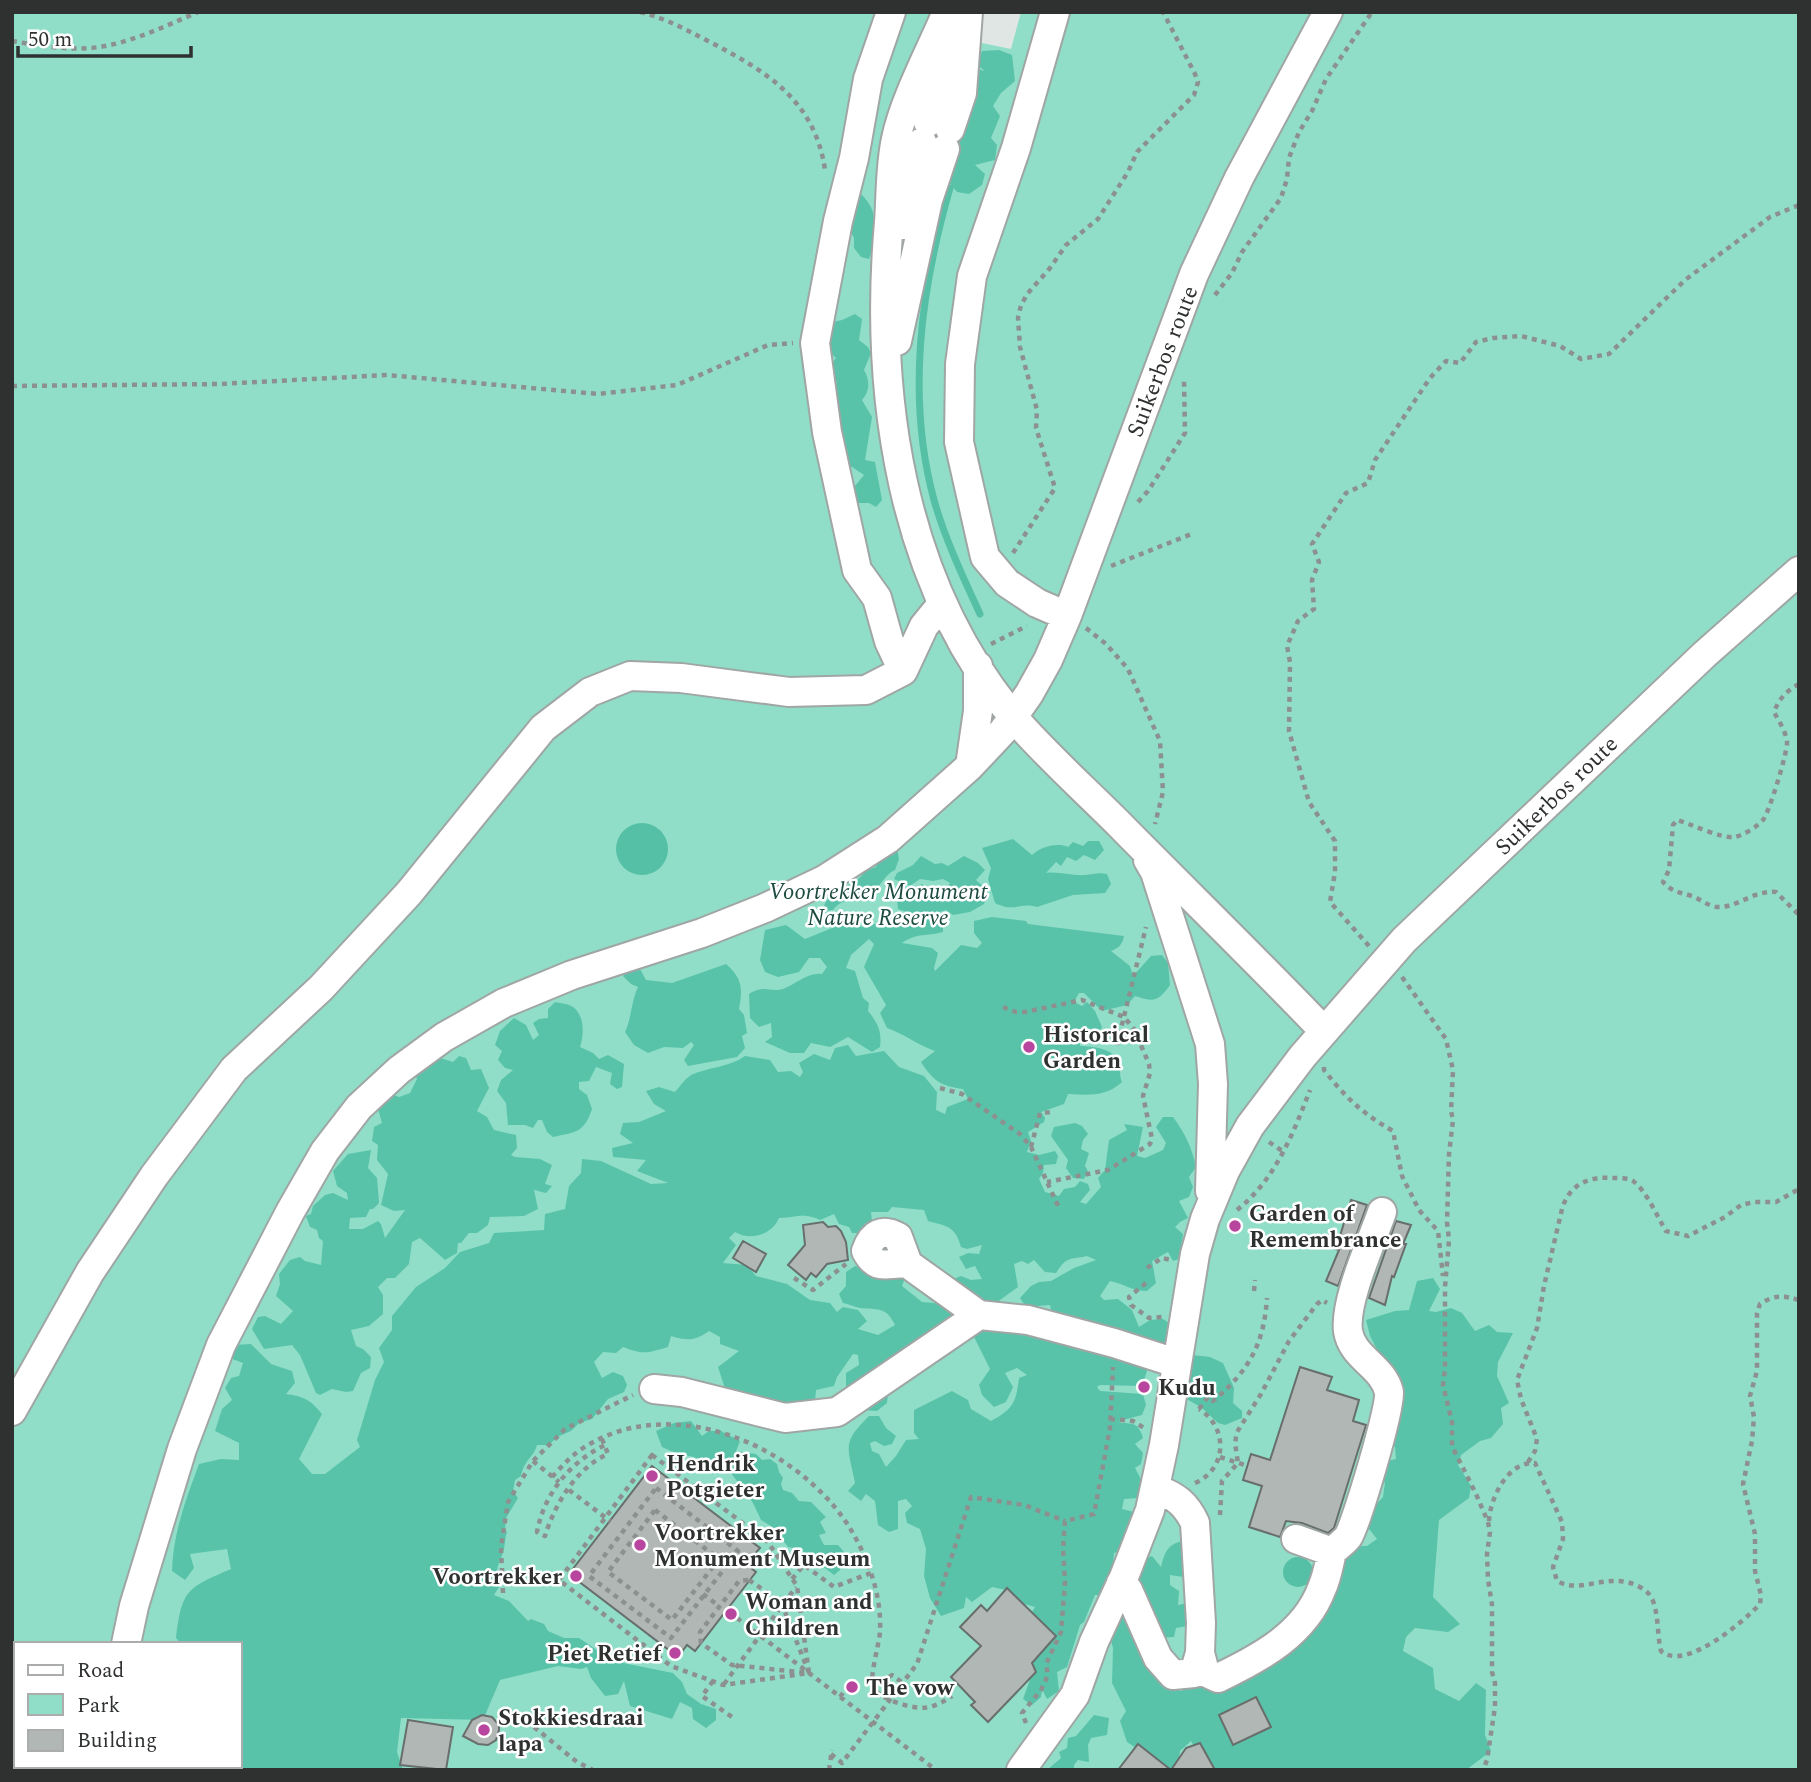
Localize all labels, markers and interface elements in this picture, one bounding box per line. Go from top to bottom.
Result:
scale bar [18,14,191,58]
text: 50 m [28,24,72,56]
street label: Suikerbos route [1118,281,1208,442]
street label: Suikerbos route [1487,728,1627,864]
park label: Voortrekker Monument Nature Reserve [768,875,988,936]
place label: Historical Garden [1043,1018,1149,1079]
marker: Historical Garden [1021,1039,1037,1055]
place label: Garden of Remembrance [1249,1197,1401,1258]
marker: Garden of Remembrance [1227,1218,1243,1234]
place label: Kudu [1158,1371,1216,1406]
marker: Kudu [1136,1379,1152,1395]
place label: Hendrik Potgieter [666,1447,765,1508]
marker: Hendrik Potgieter [644,1468,660,1484]
place label: Voortrekker Monument Museum [654,1516,871,1577]
marker: Voortrekker Monument Museum [632,1537,648,1553]
place label: Voortrekker [432,1560,562,1595]
marker: Voortrekker [568,1568,584,1584]
place label: Woman and Children [745,1585,873,1646]
marker: Woman and Children [723,1606,739,1622]
place label: Piet Retief [547,1637,662,1672]
legend [14,1642,242,1768]
marker: Piet Retief [667,1645,683,1661]
text: Road [77,1655,124,1687]
place label: The vow [866,1671,955,1706]
marker: The vow [844,1679,860,1695]
text: Park [77,1690,121,1722]
place label: Stokkiesdraai lapa [498,1701,644,1762]
marker: Stokkiesdraai lapa [476,1722,492,1738]
text: Building [77,1725,157,1757]

